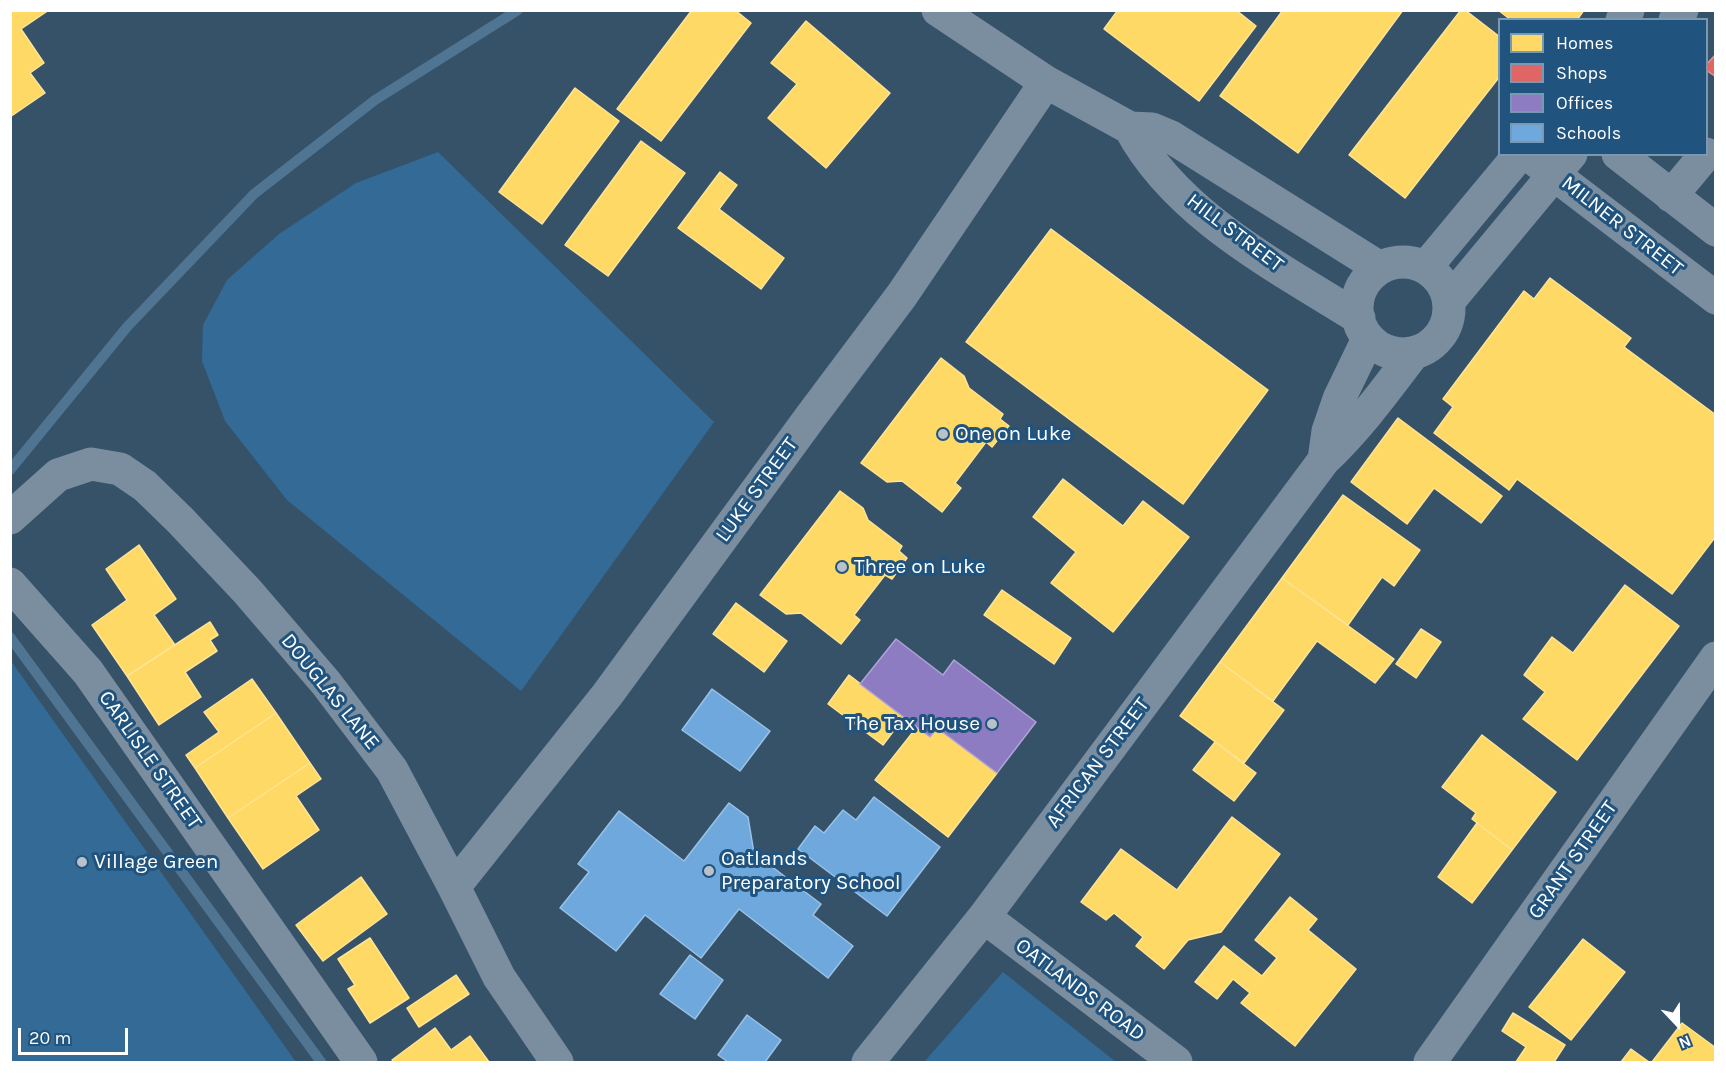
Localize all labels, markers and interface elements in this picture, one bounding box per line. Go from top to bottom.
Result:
legend [1498,18,1708,156]
text: Homes [1556,32,1613,54]
text: Shops [1556,62,1608,84]
text: Offices [1556,92,1613,114]
text: Schools [1556,122,1621,144]
street label: MILNER STREET [1556,171,1688,281]
street label: HILL STREET [1182,188,1288,278]
place label: One on Luke [955,421,1071,447]
marker: One on Luke [936,427,950,441]
street label: LUKE STREET [711,433,803,547]
place label: Three on Luke [854,554,986,580]
marker: Three on Luke [835,560,849,574]
street label: DOUGLAS LANE [275,629,385,755]
street label: CARLISLE STREET [93,686,207,834]
street label: AFRICAN STREET [1041,693,1155,833]
place label: The Tax House [845,711,980,737]
marker: The Tax House [985,717,999,731]
street label: GRANT STREET [1523,796,1623,924]
place label: Oatlands Preparatory School [721,846,901,896]
place label: Village Green [94,849,218,875]
marker: Village Green [75,855,89,869]
marker: Oatlands Preparatory School [702,864,716,878]
street label: OATLANDS ROAD [1010,933,1150,1047]
north arrow [1648,995,1708,1055]
scale bar [21,1016,130,1054]
text: 20 m [29,1027,71,1049]
text: N [1676,1031,1694,1053]

